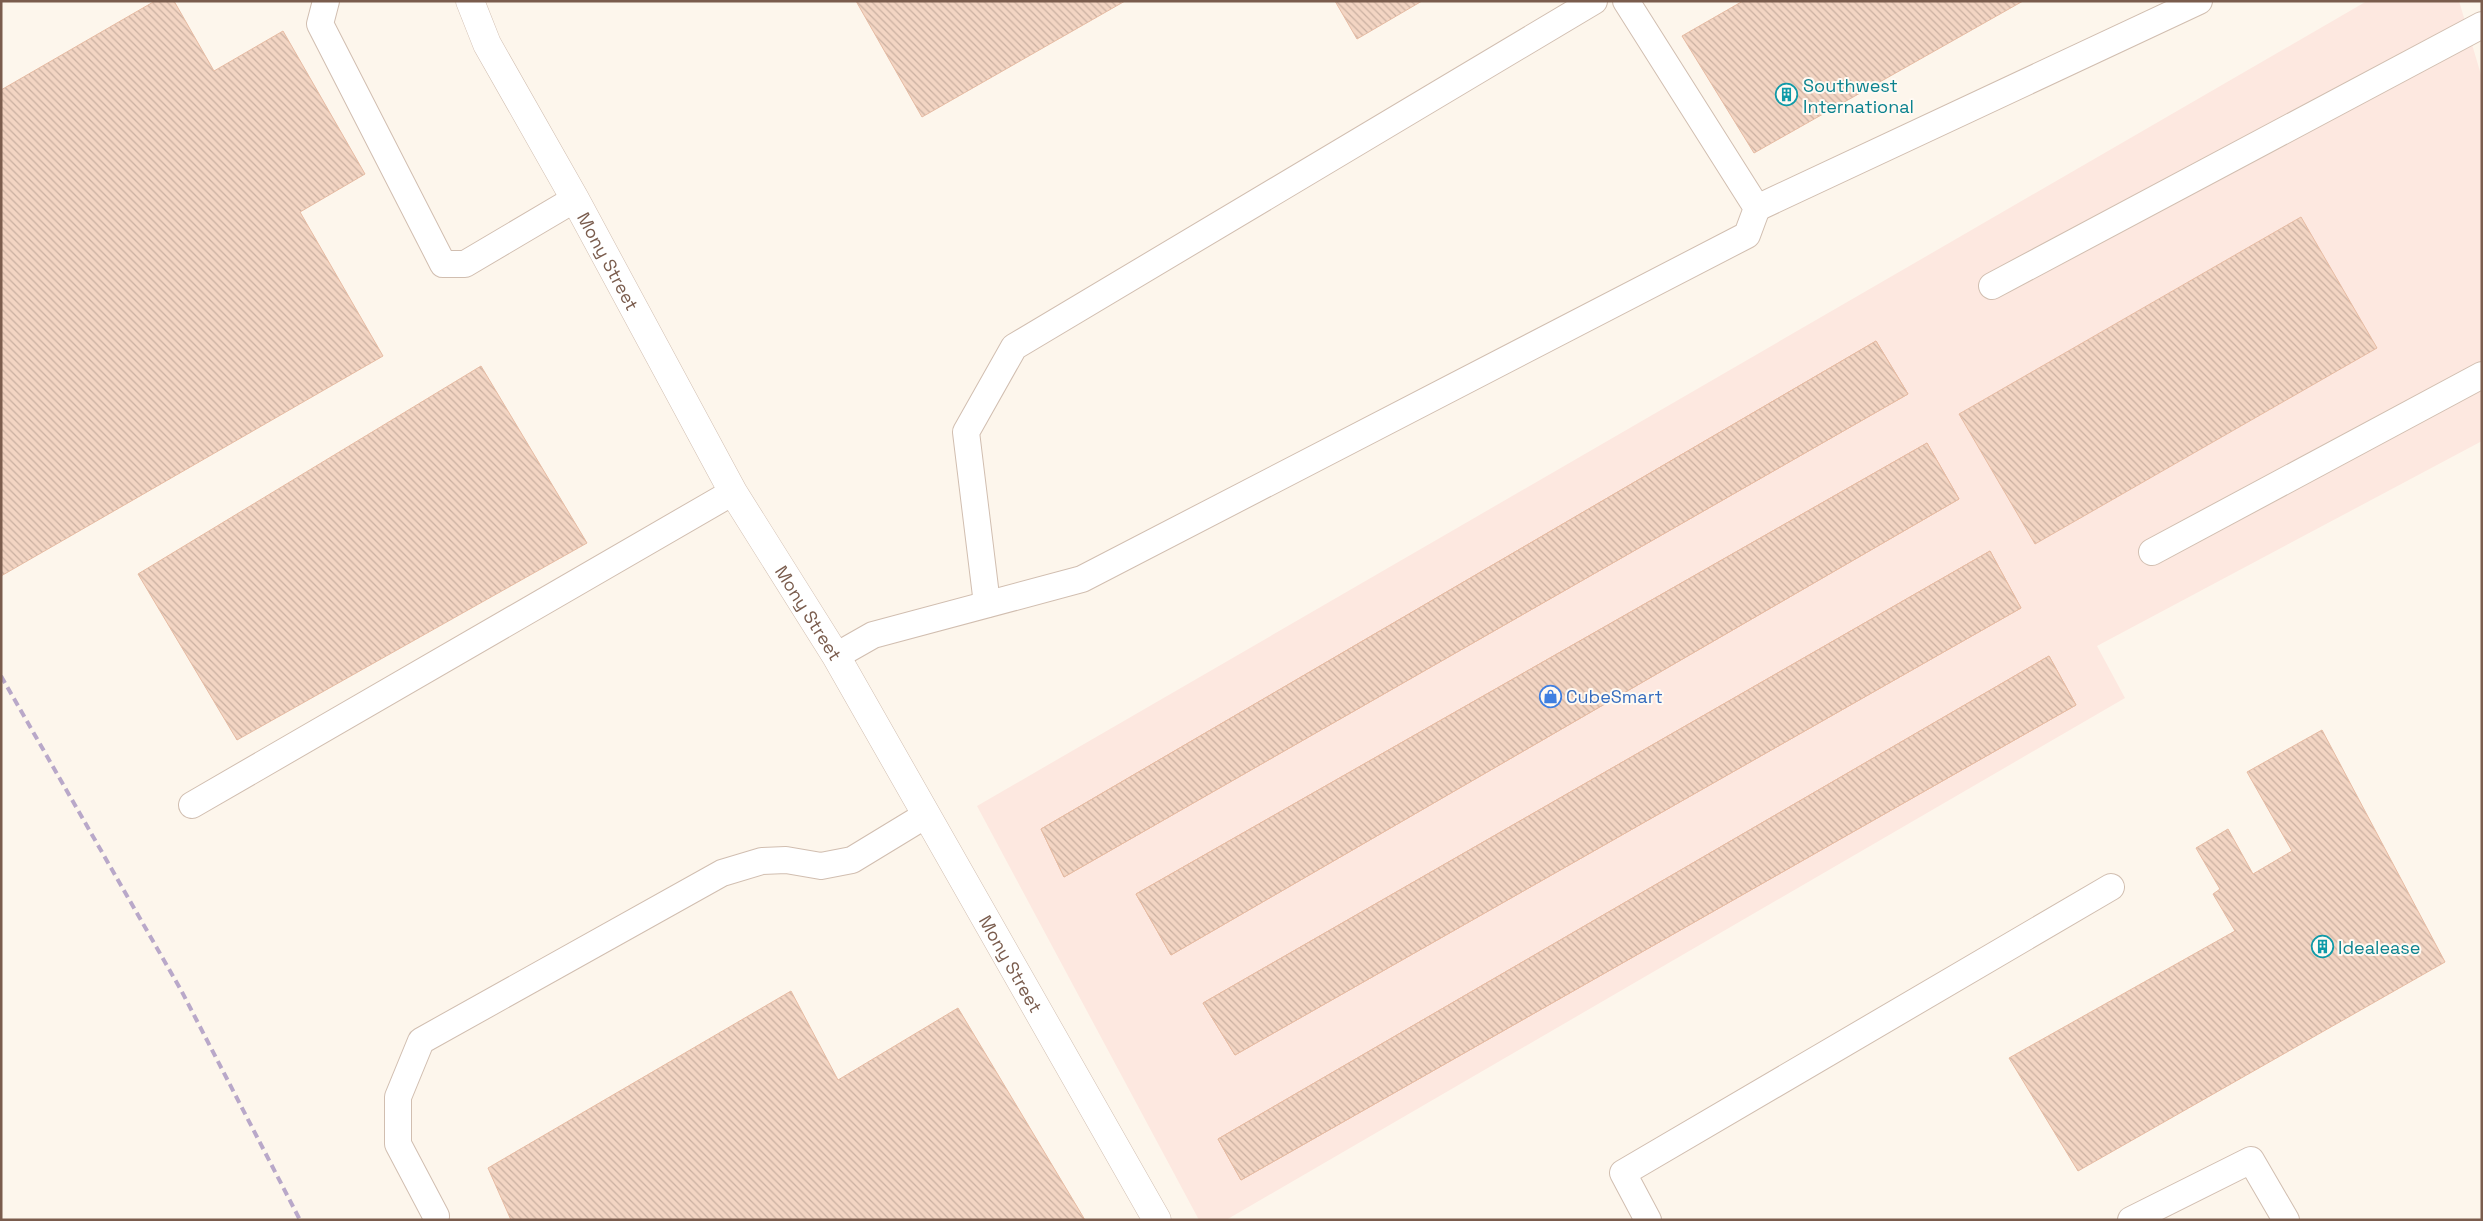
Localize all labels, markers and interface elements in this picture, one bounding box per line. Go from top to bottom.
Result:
place label: Southwest International [1803,74,1914,118]
building icon: Southwest International [1775,83,1799,107]
street label: Mony Street [573,208,644,314]
street label: Mony Street [770,561,847,665]
shop icon: CubeSmart [1538,684,1562,708]
place label: CubeSmart [1566,685,1663,708]
street label: Mony Street [974,911,1048,1016]
building icon: Idealease [2310,935,2334,959]
place label: Idealease [2338,936,2420,959]

